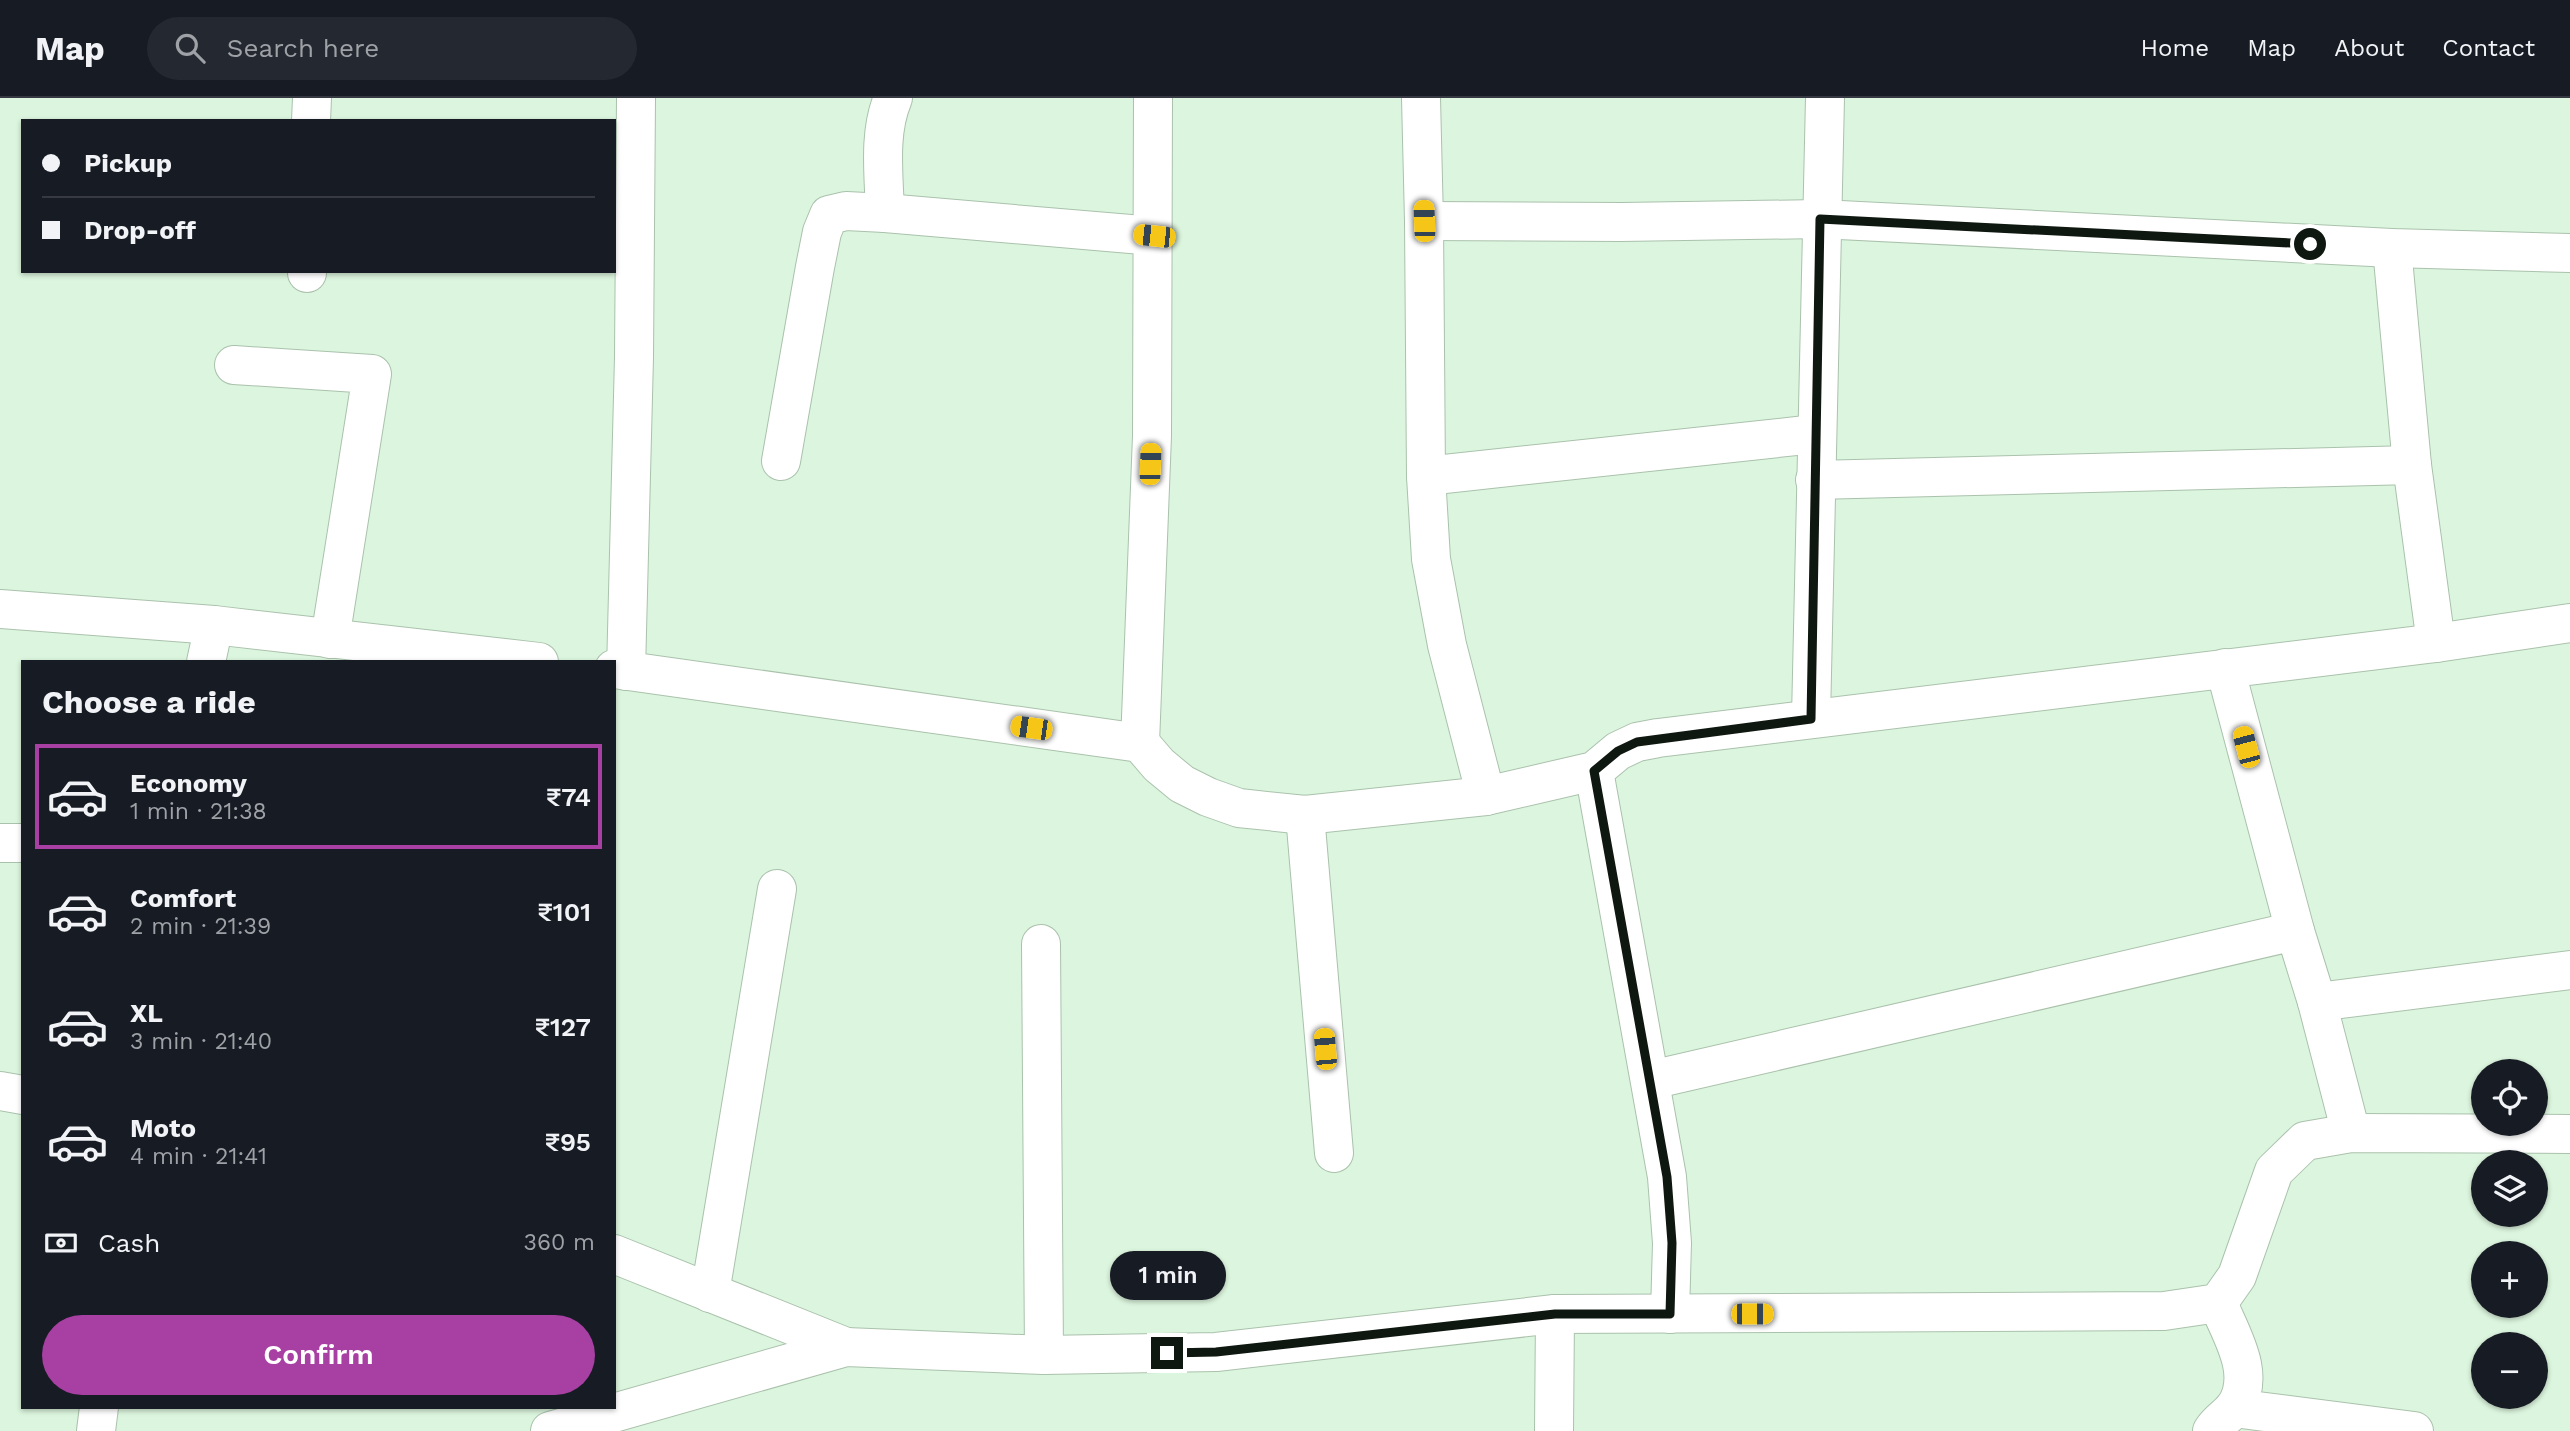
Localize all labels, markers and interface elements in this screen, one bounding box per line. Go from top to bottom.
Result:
search box [147,17,637,80]
text: Map [35,29,105,68]
icon: search [171,29,209,67]
text: Search here [227,33,379,63]
text: Home [2141,34,2209,62]
text: Map [2247,34,2296,62]
text: About [2334,34,2404,62]
text: Contact [2442,34,2535,62]
text: Pickup [84,148,172,178]
car [1413,200,1436,242]
text: Drop-off [84,215,196,245]
car [1133,223,1176,249]
route start [2294,228,2326,260]
car [1139,443,1162,485]
text: Choose a ride [42,683,256,721]
car [1009,715,1054,741]
car [2231,724,2262,770]
icon: car [46,765,109,828]
text: Economy [130,768,247,798]
text: ₹74 [546,782,591,812]
text: 1 min · 21:38 [130,798,267,825]
icon: car [46,880,109,943]
text: Comfort [130,883,236,913]
text: ₹101 [538,897,591,927]
text: 2 min · 21:39 [130,913,271,940]
icon: car [46,995,109,1058]
text: XL [130,998,163,1028]
text: ₹127 [535,1012,591,1042]
car [1313,1027,1338,1071]
text: 3 min · 21:40 [130,1028,272,1055]
map controls [2471,1059,2548,1409]
button: locate [2471,1059,2548,1136]
icon: car [46,1110,109,1173]
text: Moto [130,1113,196,1143]
text: ₹95 [545,1127,591,1157]
text: 4 min · 21:41 [130,1143,267,1170]
button: layers [2471,1150,2548,1227]
icon: cash [42,1224,80,1262]
text: Cash [98,1228,160,1258]
text: 360 m [524,1229,595,1256]
button: + [2471,1241,2548,1318]
callout: 1 min [1109,1252,1225,1300]
text: 1 min [1138,1262,1198,1289]
car [1732,1304,1774,1325]
button: Confirm [42,1315,595,1395]
button: − [2471,1332,2548,1409]
route end [1151,1337,1183,1369]

